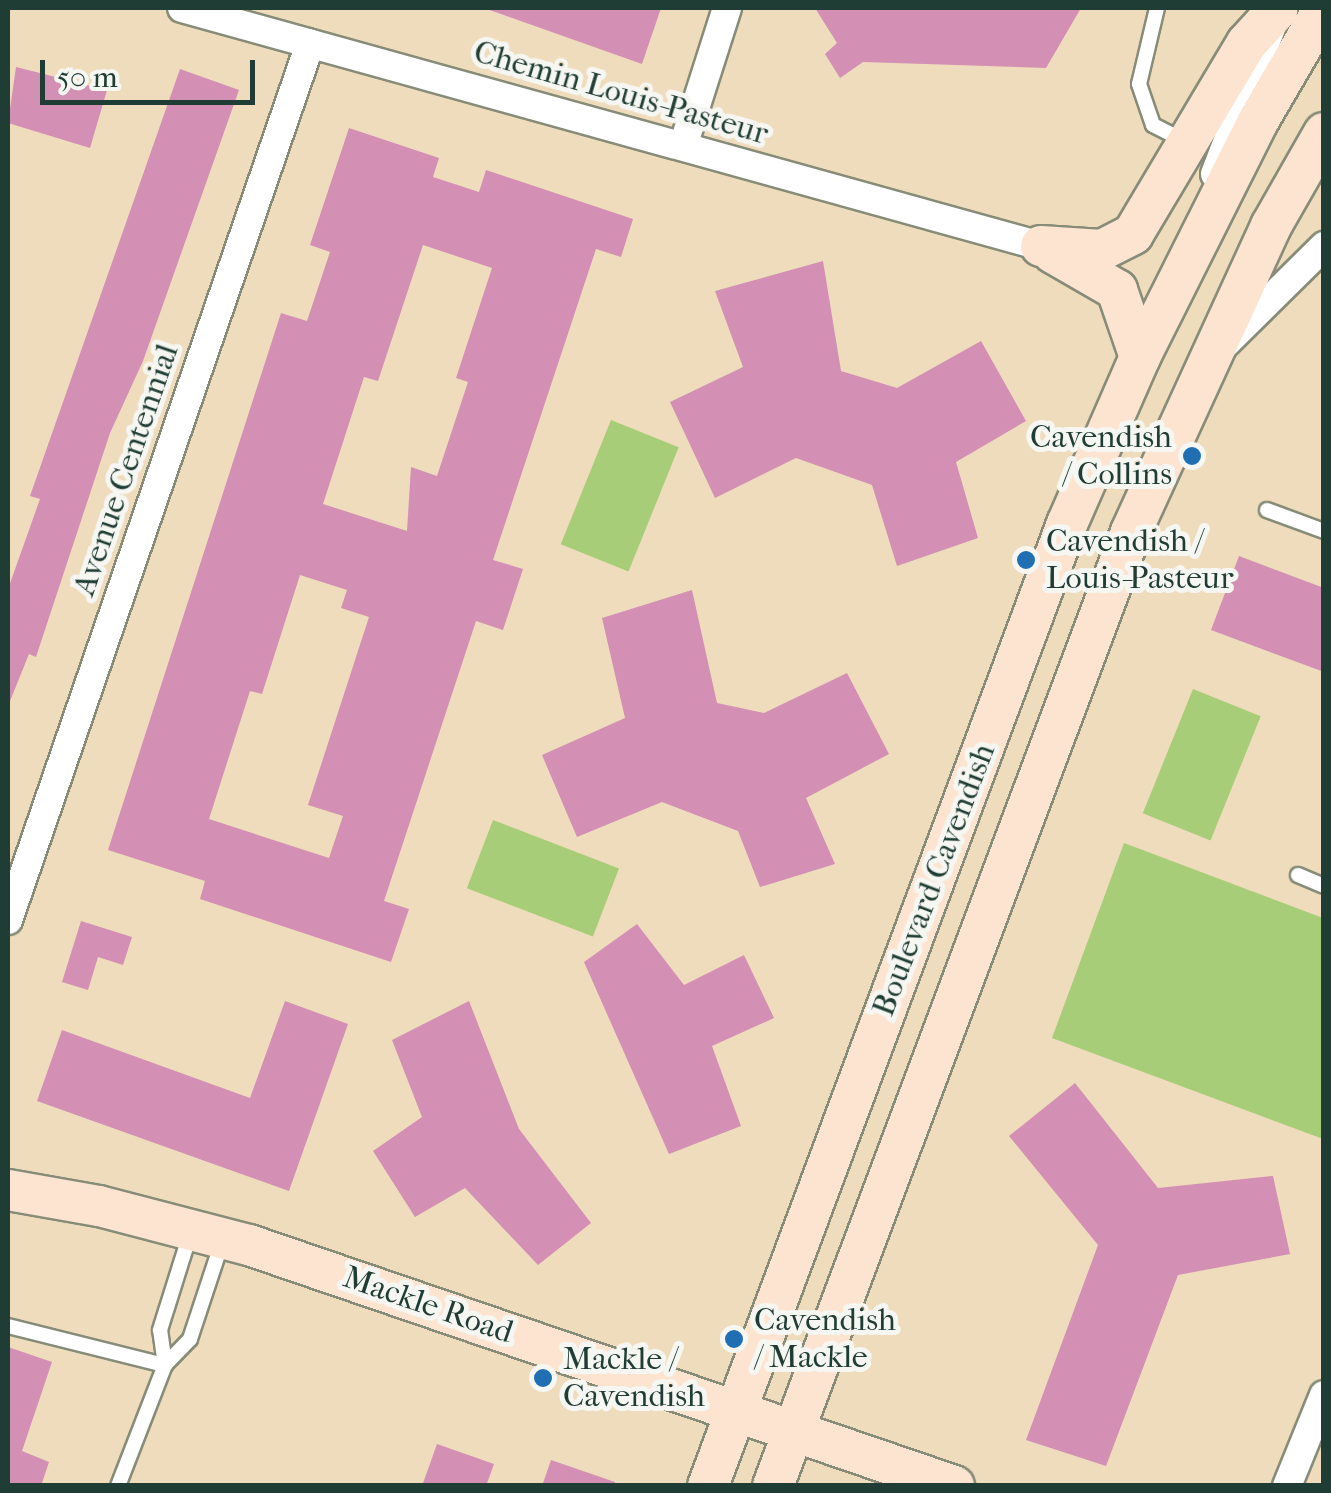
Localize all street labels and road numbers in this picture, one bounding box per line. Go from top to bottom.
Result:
street label: Chemin Louis-Pasteur [469,33,773,153]
street label: Avenue Centennial [65,339,187,601]
street label: Boulevard Cavendish [864,738,1004,1022]
street label: Mackle Road [338,1258,518,1352]

